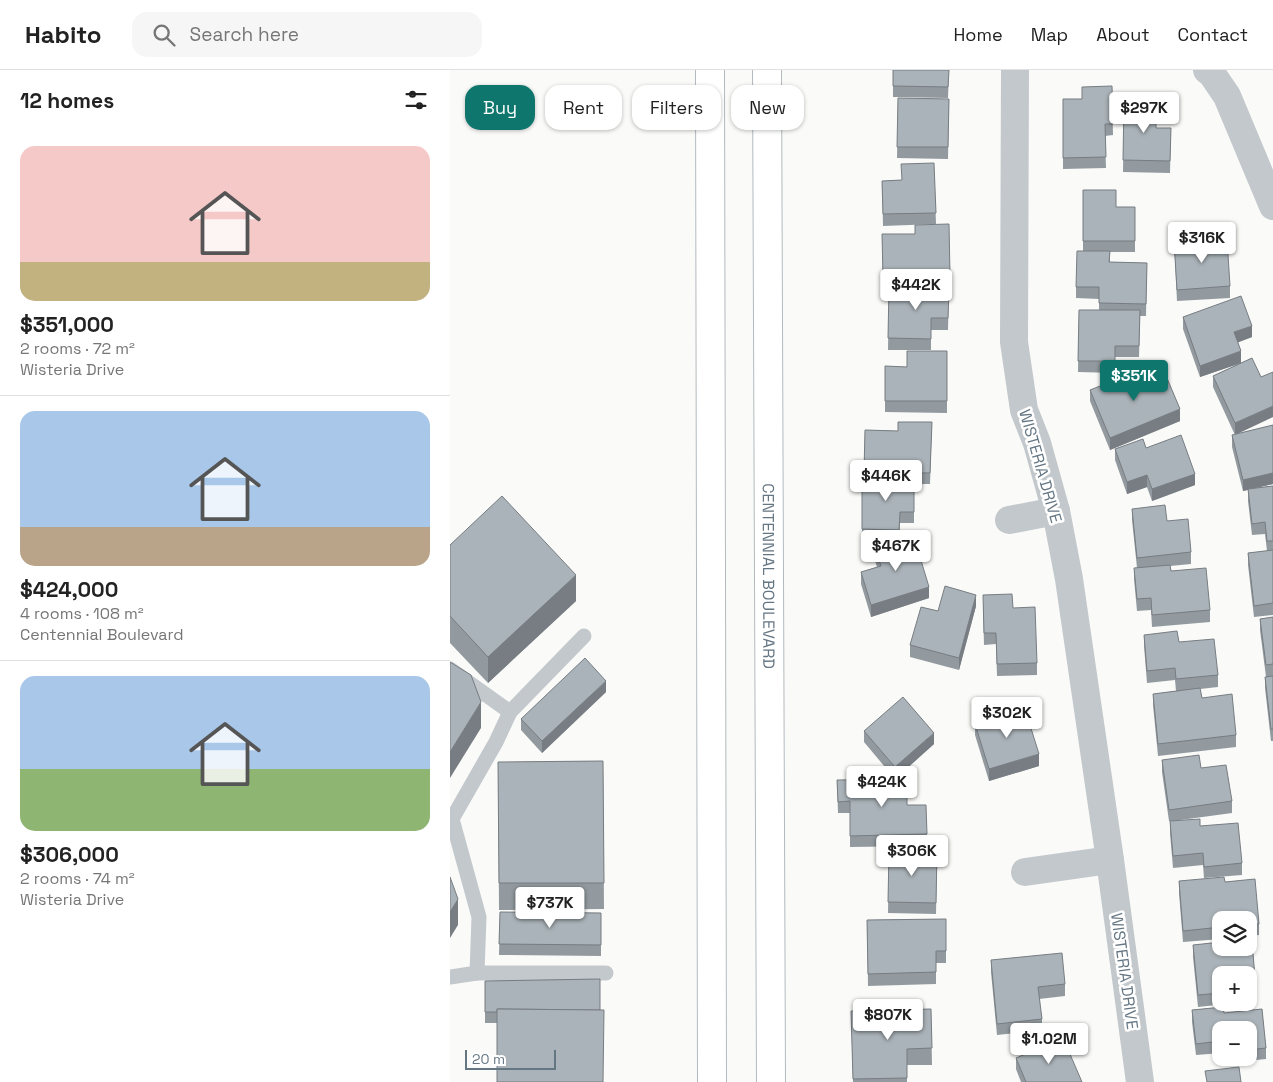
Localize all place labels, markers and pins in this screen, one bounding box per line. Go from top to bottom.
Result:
pin: $297K [1109,92,1179,134]
pin: $316K [1167,222,1237,264]
pin: $442K [881,268,951,311]
pin: $351K [1099,360,1169,402]
pin: $446K [851,460,921,502]
pin: $467K [861,530,931,572]
pin: $302K [972,696,1042,739]
pin: $424K [847,766,917,808]
pin: $306K [877,834,947,877]
pin: $737K [515,886,585,929]
pin: $807K [853,998,923,1041]
pin: $1.02M [1008,1022,1090,1065]

